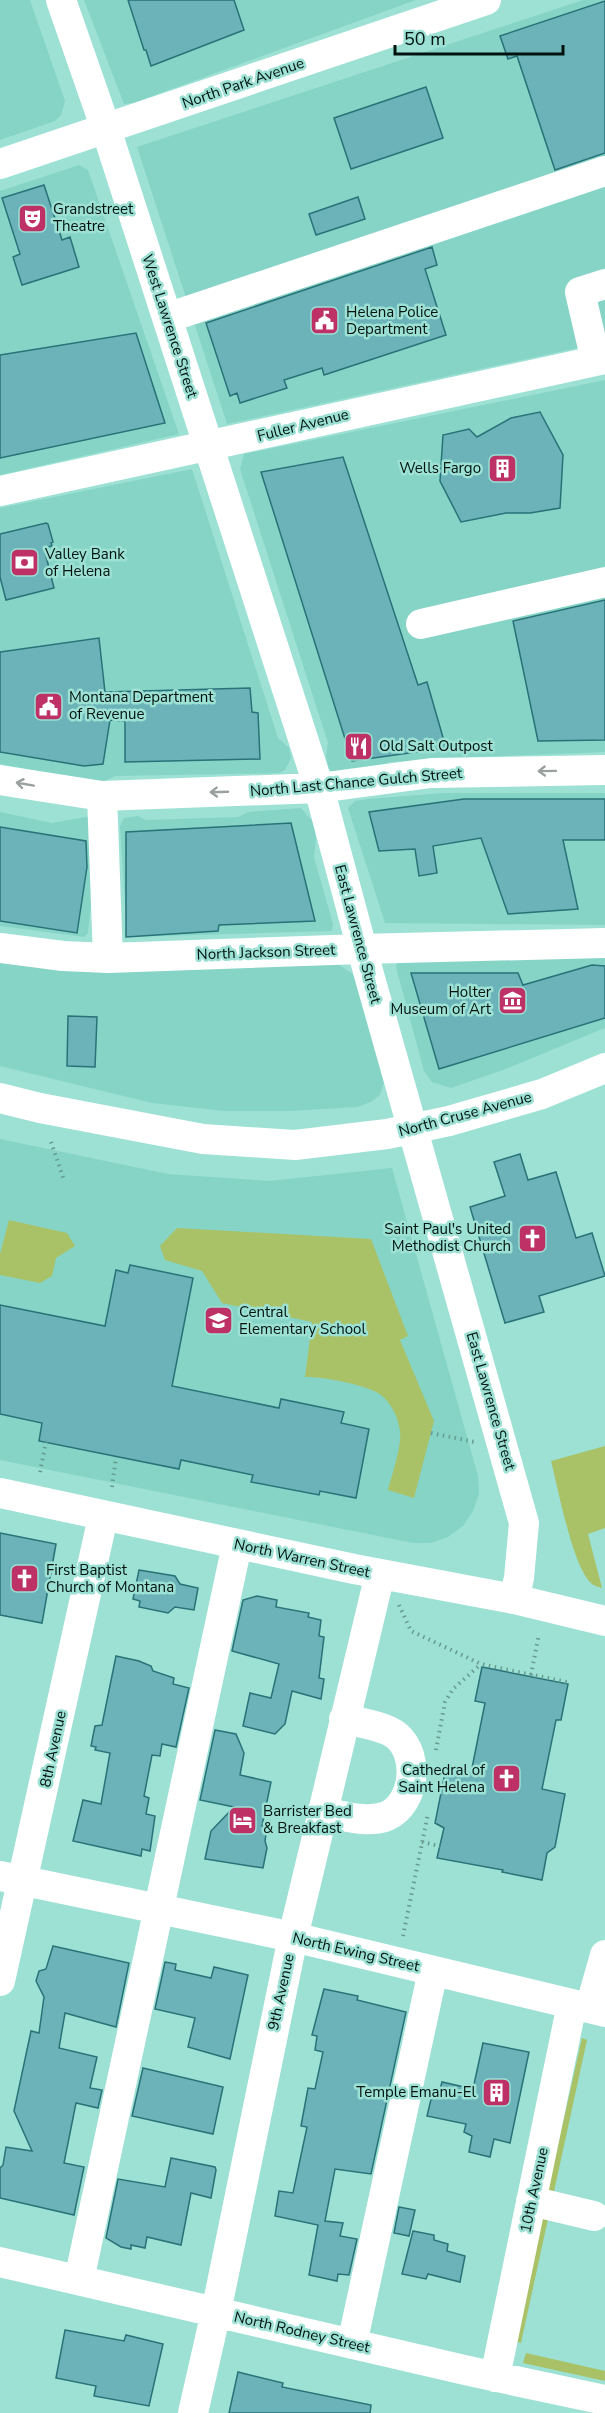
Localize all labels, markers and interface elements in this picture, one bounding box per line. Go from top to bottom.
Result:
scale bar [395,18,563,56]
text: 50 m [404,27,446,51]
street label: North Park Avenue [179,53,307,113]
place label: Grandstreet Theatre [53,199,134,236]
theatre icon: Grandstreet Theatre [16,202,48,234]
street label: West Lawrence Street [137,252,203,401]
place label: Helena Police Department [346,302,438,339]
public building icon: Helena Police Department [309,305,341,337]
street label: Fuller Avenue [255,404,351,446]
building icon: Wells Fargo [486,452,518,484]
place label: Wells Fargo [399,458,481,478]
place label: Valley Bank of Helena [44,544,125,581]
bank icon: Valley Bank of Helena [8,547,40,579]
place label: Montana Department of Revenue [69,687,214,724]
public building icon: Montana Department of Revenue [32,690,64,722]
restaurant icon: Old Salt Outpost [342,730,374,762]
place label: Old Salt Outpost [379,736,493,756]
street label: North Last Chance Gulch Street [249,763,464,801]
one-way arrow [537,765,557,777]
one-way arrow [16,778,35,789]
one-way arrow [210,787,230,798]
street label: East Lawrence Street [330,862,386,1006]
street label: North Jackson Street [196,940,336,964]
place label: Holter Museum of Art [390,982,492,1019]
museum icon: Holter Museum of Art [496,985,528,1017]
street label: North Cruse Avenue [396,1087,534,1141]
place label: Saint Paul's United Methodist Church [384,1219,511,1256]
church icon: Saint Paul's United Methodist Church [516,1222,548,1254]
place label: Central Elementary School [239,1302,366,1339]
school or university icon: Central Elementary School [202,1305,234,1337]
street label: East Lawrence Street [462,1330,520,1473]
street label: North Warren Street [232,1534,372,1582]
place label: First Baptist Church of Montana [46,1560,174,1597]
church icon: First Baptist Church of Montana [9,1563,41,1595]
street label: 8th Avenue [35,1709,71,1789]
place label: Cathedral of Saint Helena [399,1760,486,1797]
church icon: Cathedral of Saint Helena [490,1763,522,1795]
place label: Barrister Bed & Breakfast [263,1801,352,1838]
hotel icon: Barrister Bed & Breakfast [226,1804,258,1836]
street label: North Ewing Street [291,1928,422,1976]
street label: 9th Avenue [263,1952,299,2032]
building icon: Temple Emanu-El [481,2076,513,2108]
place label: Temple Emanu-El [356,2082,477,2102]
street label: 10th Avenue [515,2146,553,2234]
street label: North Rodney Street [232,2307,373,2358]

